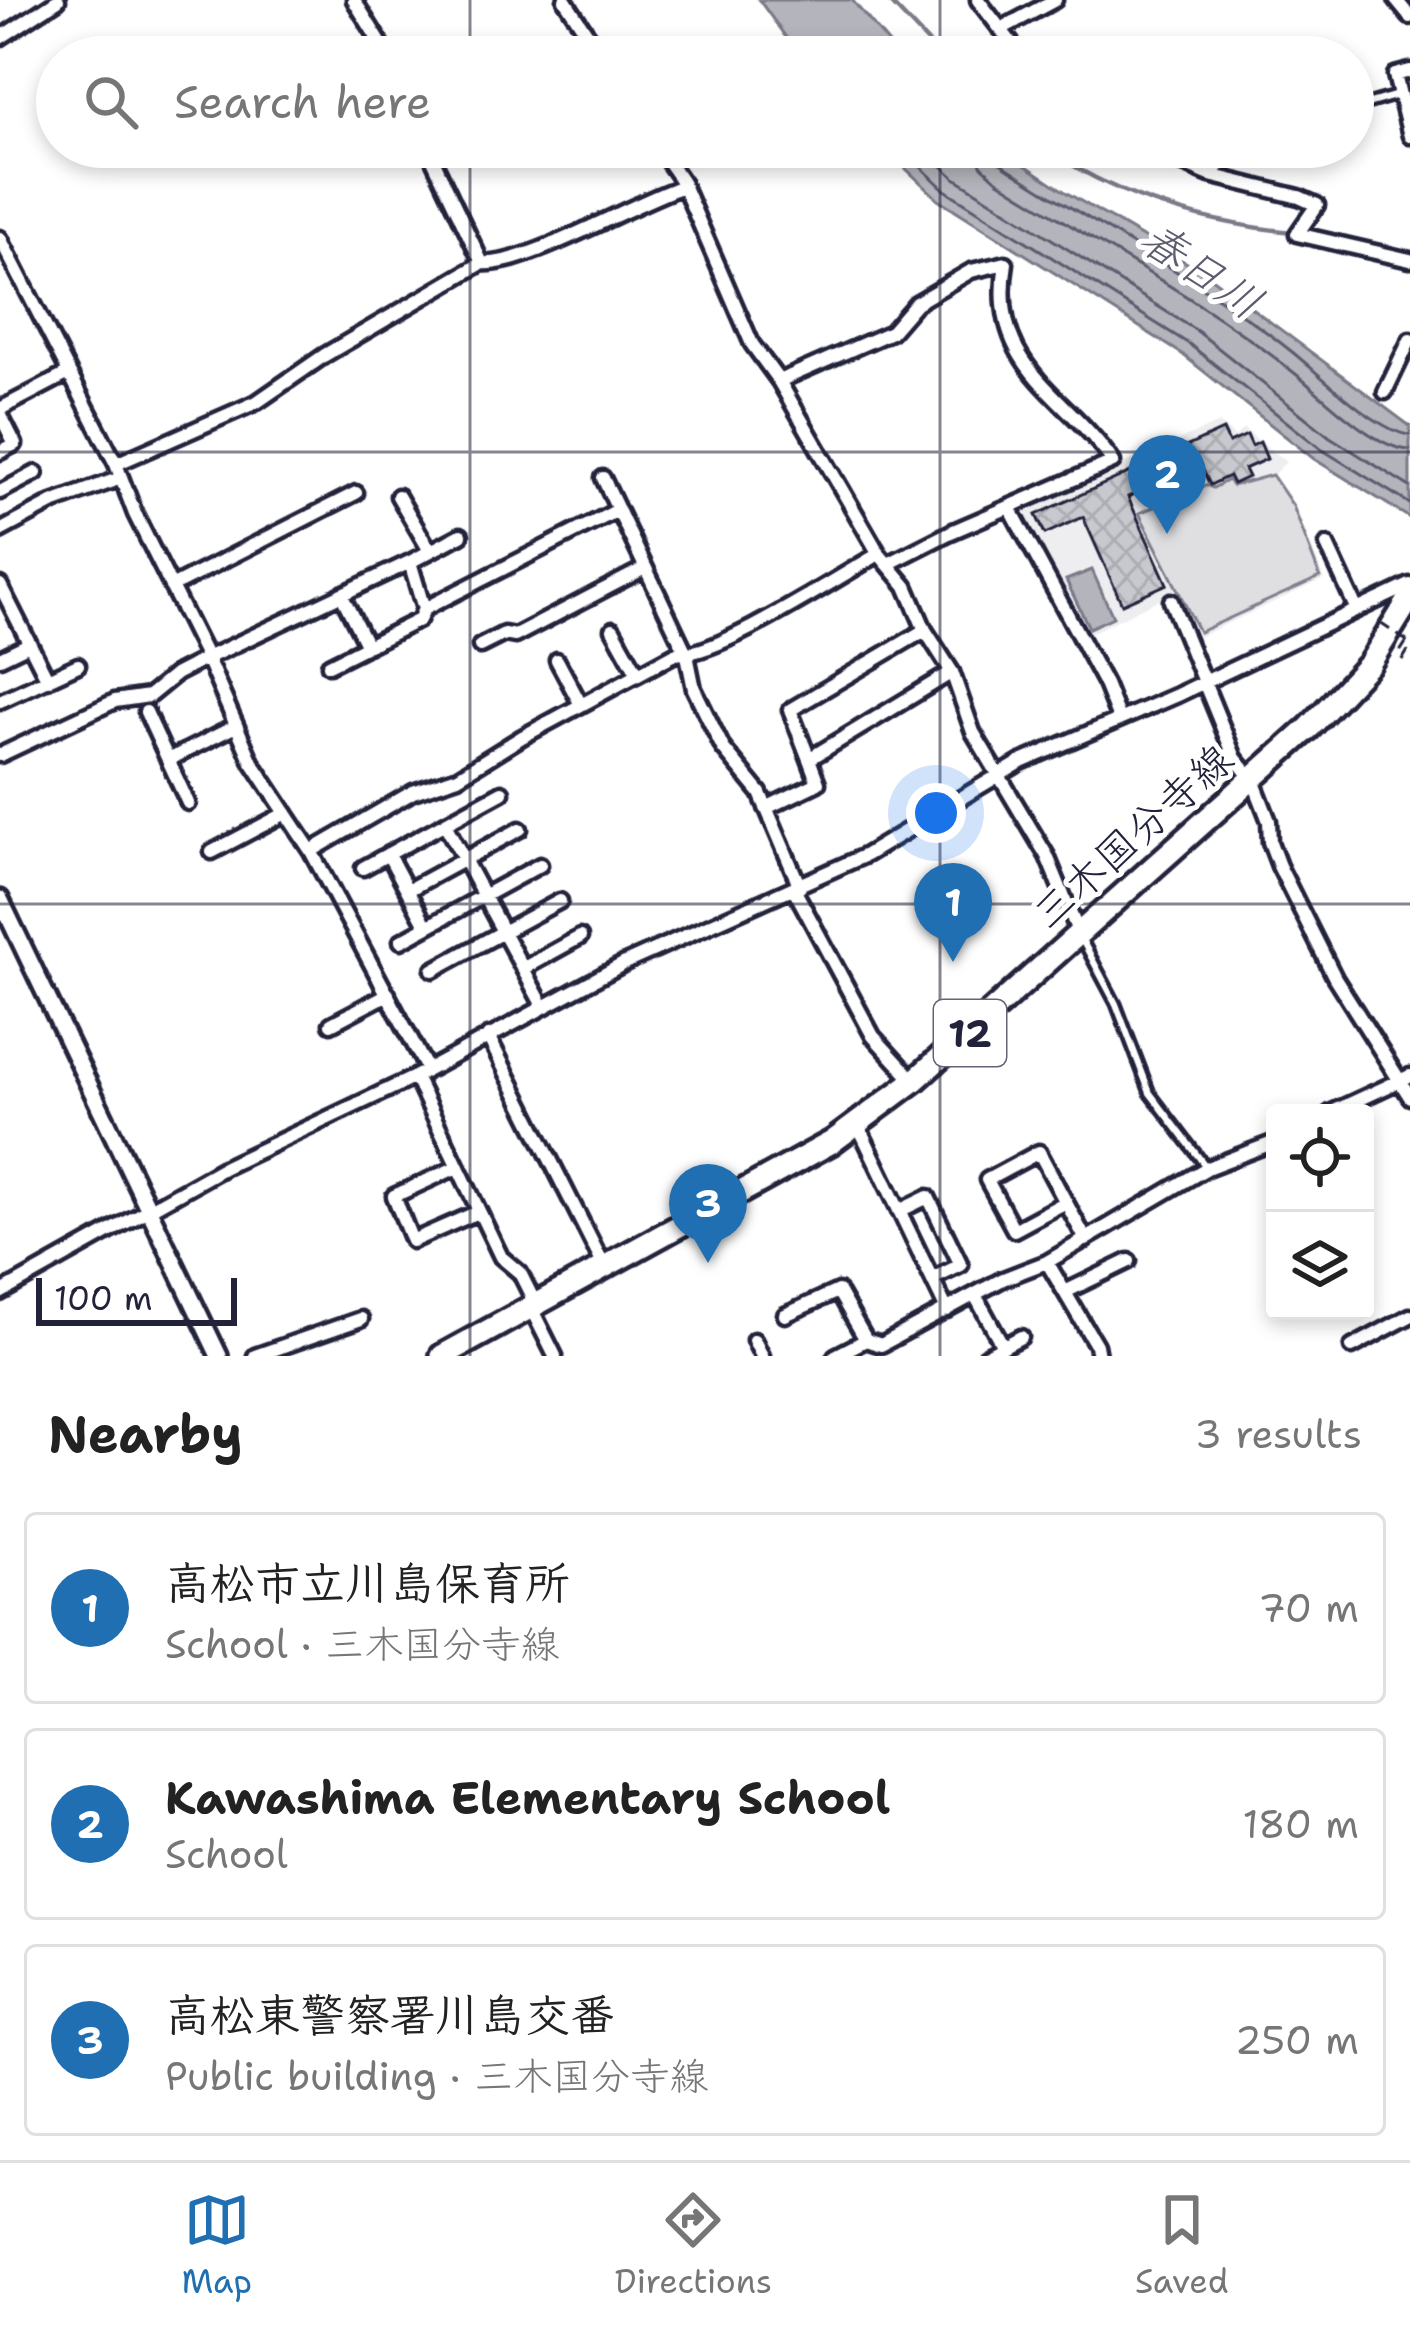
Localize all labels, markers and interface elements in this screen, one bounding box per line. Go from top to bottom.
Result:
search box [36,36,1374,168]
icon: search [78,69,144,135]
text: Search here [174,72,431,132]
water label: 春日川 [1129,207,1275,333]
pin: 2 [1128,435,1206,534]
street label: 三木国分寺線 [1020,731,1244,941]
your location [906,783,966,843]
pin: 1 [914,863,992,962]
road number: 12 [934,1000,1006,1066]
map controls [1266,1104,1374,1320]
button: locate [1266,1104,1374,1212]
pin: 3 [669,1164,747,1263]
button: layers [1266,1212,1374,1320]
scale bar [36,1272,237,1325]
text: 100 m [54,1276,153,1321]
text: Nearby [48,1400,243,1468]
text: 3 results [1195,1408,1362,1460]
text: 高松市立川島保育所 [165,1553,570,1613]
text: 1 [81,1582,99,1634]
text: 70 m [1258,1582,1359,1634]
text: School · 三木国分寺線 [165,1618,559,1670]
text: Kawashima Elementary School [165,1768,890,1828]
text: 2 [76,1798,104,1850]
text: 180 m [1243,1798,1359,1850]
text: School [165,1828,288,1880]
text: 高松東警察署川島交番 [165,1985,615,2045]
text: 3 [76,2014,104,2066]
text: 250 m [1235,2014,1359,2066]
text: Public building · 三木国分寺線 [165,2050,708,2102]
tab: Map [181,2187,252,2304]
tab: Directions [615,2187,772,2304]
tab: Saved [1135,2187,1229,2304]

